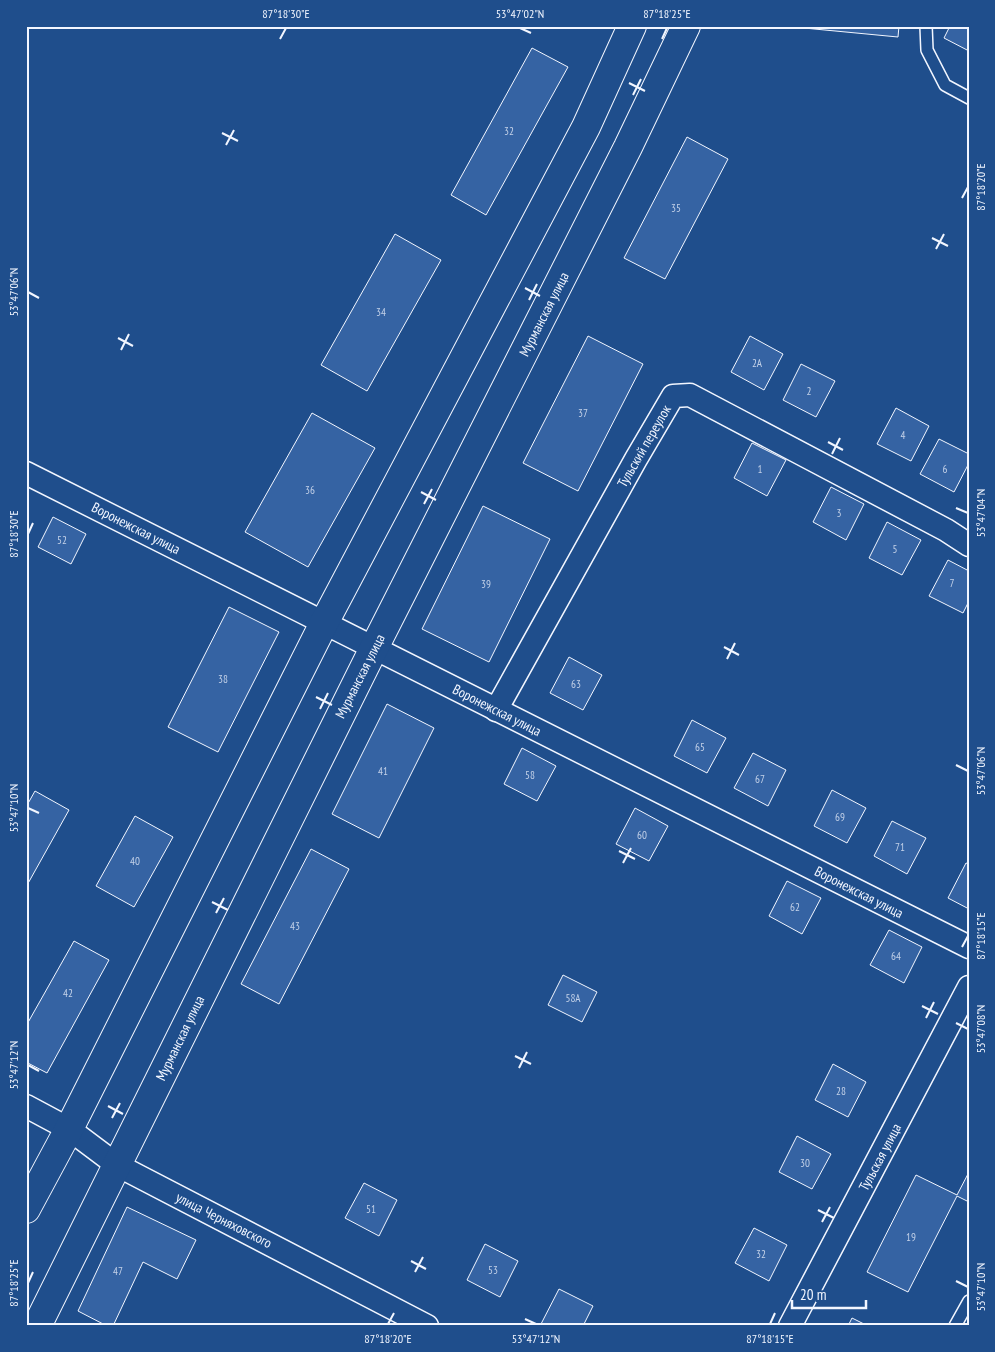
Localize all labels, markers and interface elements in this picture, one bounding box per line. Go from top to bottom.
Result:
text: 87°18'30"E [262,6,310,21]
text: 53°47'02"N [496,6,544,21]
text: 87°18'25"E [643,6,691,21]
house number: 32 [504,124,514,138]
text: 87°18'20"E [973,163,988,211]
house number: 35 [671,201,681,215]
text: 53°47'06"N [6,268,21,316]
street label: Мурманская улица [515,269,573,359]
house number: 34 [376,305,386,319]
house number: 2А [752,356,763,370]
house number: 2 [807,384,812,398]
street label: Тульский переулок [613,401,675,490]
house number: 37 [578,406,588,420]
house number: 4 [901,428,906,442]
house number: 1 [758,462,763,476]
house number: 6 [943,462,948,476]
house number: 36 [305,483,315,497]
text: 53°47'04"N [973,489,988,537]
street label: Воронежская улица [89,498,183,558]
house number: 3 [837,506,842,520]
text: 87°18'30"E [6,510,21,558]
house number: 52 [57,533,67,547]
house number: 5 [893,542,898,556]
house number: 7 [950,576,955,590]
house number: 39 [481,577,491,591]
street label: Мурманская улица [331,631,389,721]
house number: 38 [218,672,228,686]
house number: 63 [571,677,581,691]
street label: Воронежская улица [450,680,544,740]
house number: 65 [695,740,705,754]
text: 53°47'06"N [973,747,988,795]
house number: 41 [378,764,388,778]
house number: 58 [525,768,535,782]
house number: 67 [755,772,765,786]
text: 53°47'10"N [6,784,21,832]
house number: 69 [835,810,845,824]
house number: 60 [637,828,647,842]
house number: 71 [895,840,905,854]
house number: 40 [130,854,140,868]
street label: Воронежская улица [812,862,906,922]
house number: 62 [790,900,800,914]
text: 87°18'15"E [973,912,988,960]
house number: 43 [290,919,300,933]
house number: 64 [891,949,901,963]
house number: 42 [63,986,73,1000]
house number: 58А [565,991,581,1005]
street label: Мурманская улица [152,993,208,1083]
text: 53°47'08"N [973,1005,988,1053]
text: 53°47'12"N [6,1041,21,1089]
house number: 28 [836,1084,846,1098]
street label: Тульская улица [855,1120,905,1194]
house number: 30 [800,1156,810,1170]
street label: улица Черняховского [173,1188,275,1252]
house number: 51 [366,1202,376,1216]
house number: 19 [906,1230,916,1244]
house number: 32 [756,1247,766,1261]
text: 87°18'25"E [6,1259,21,1307]
house number: 53 [488,1263,498,1277]
text: 53°47'10"N [973,1263,988,1311]
house number: 47 [113,1264,123,1278]
scale bar [792,1277,866,1309]
text: 20 m [800,1285,826,1304]
text: 87°18'20"E [364,1331,412,1346]
text: 53°47'12"N [512,1331,560,1346]
text: 87°18'15"E [746,1331,794,1346]

